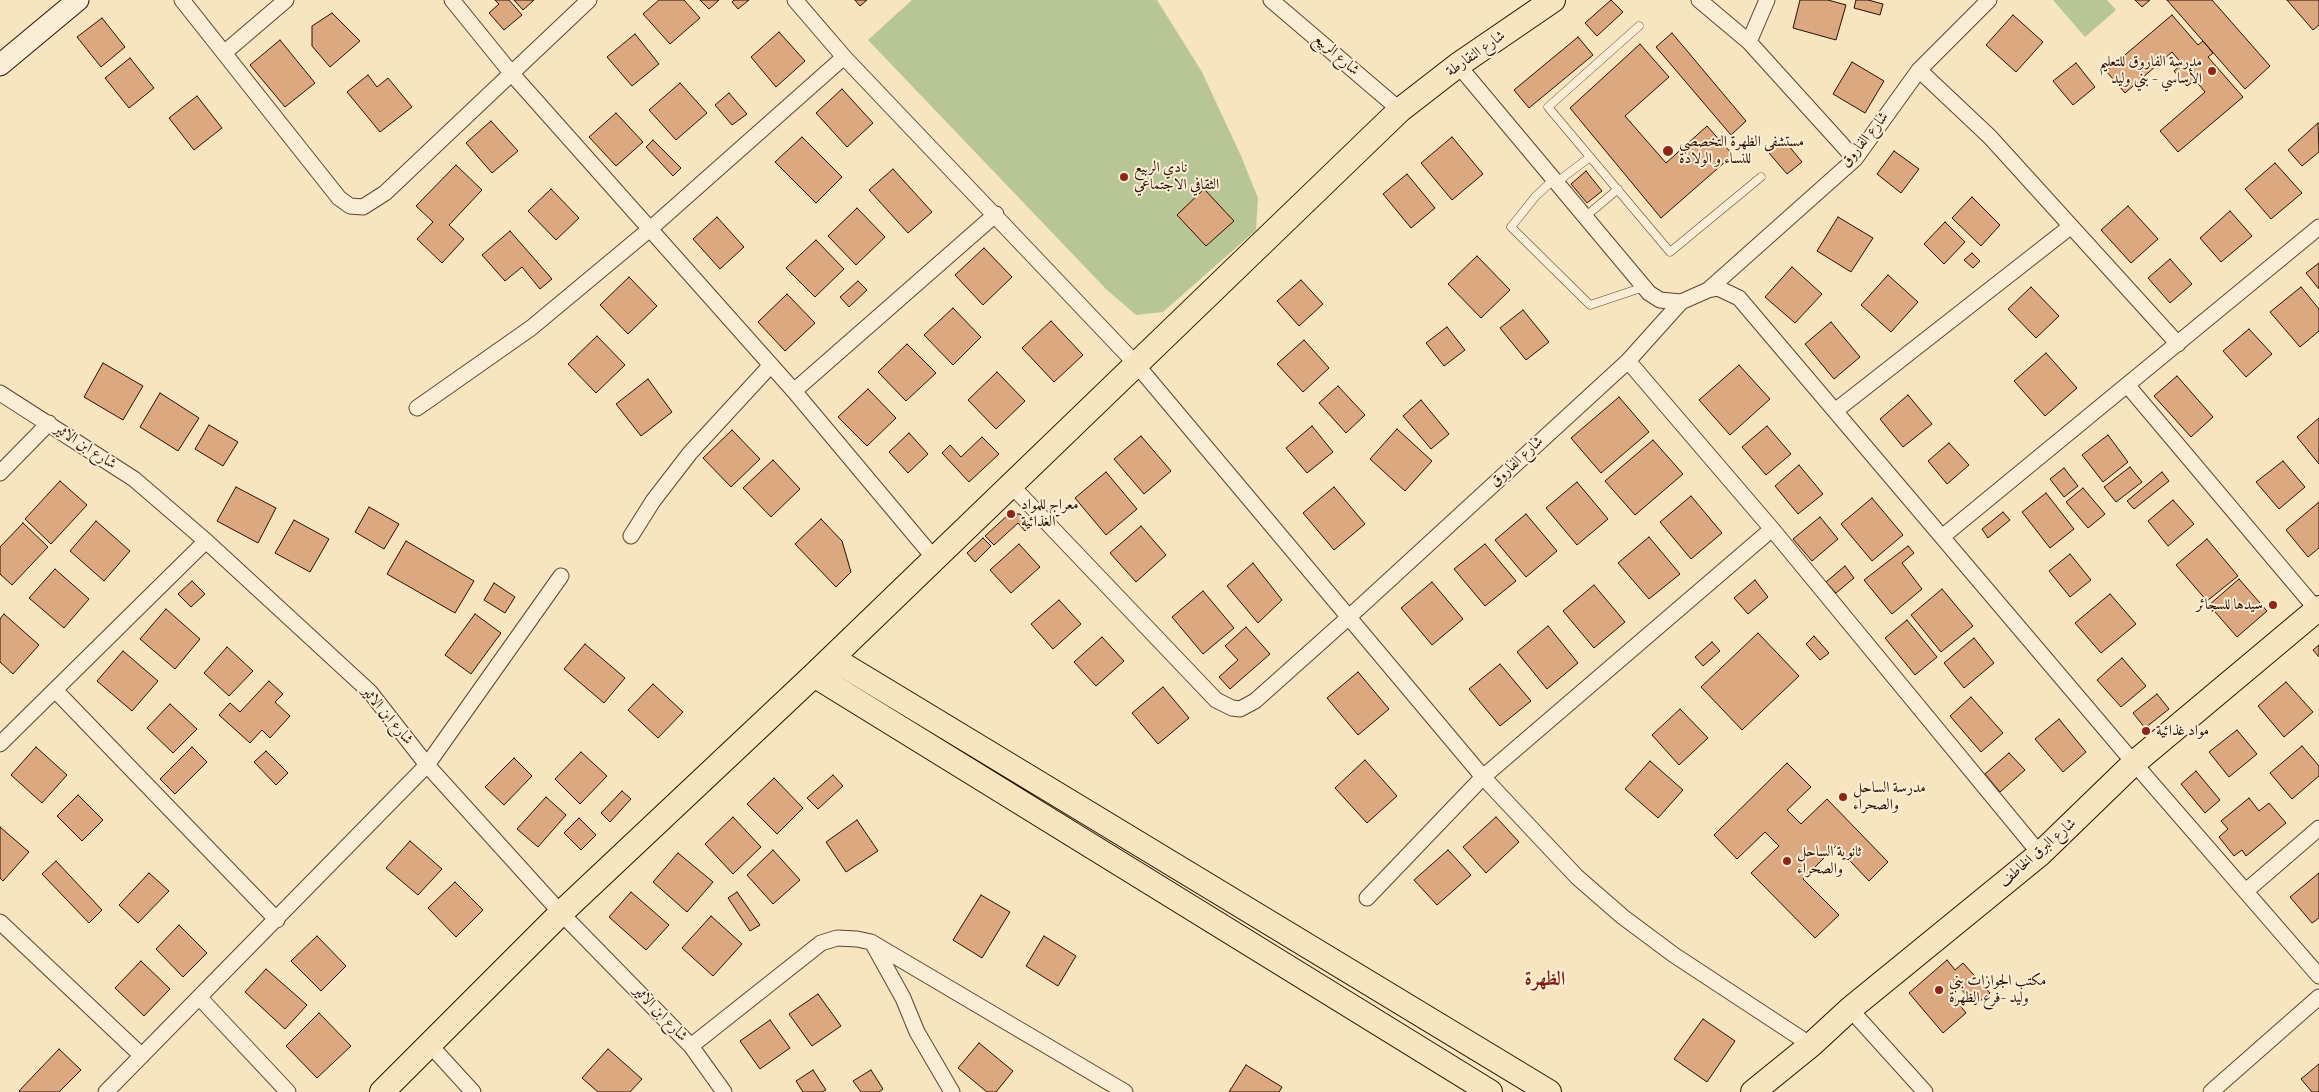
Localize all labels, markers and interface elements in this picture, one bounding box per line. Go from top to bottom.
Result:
street label: شارع النقارطة [1443,27,1509,81]
street label: شارع الربيع [1309,30,1363,80]
place label: مدرسة الفاروق للتعليم الأساسي - بني وليد [2099,53,2202,88]
marker: مدرسة الفاروق للتعليم الأساسي - بني وليد [2206,65,2218,77]
street label: شارع الفاروق [1837,109,1893,171]
place label: مستشفى الظهرة التخصصي للنساء و الولادة [1679,133,1804,168]
marker: مستشفى الظهرة التخصصي للنساء و الولادة [1661,144,1675,158]
place label: نادي الربيع الثقافي الاجتماعي [1134,159,1219,194]
marker: نادي الربيع الثقافي الاجتماعي [1118,171,1130,183]
street label: شارع ابن الاثير [50,420,120,474]
street label: شارع الفاروق [1487,433,1547,491]
place label: معراج للمواد الغذائية [1021,496,1078,531]
marker: معراج للمواد الغذائية [1005,508,1017,520]
place label: سيدها للسجائر [2196,596,2263,614]
marker: سيدها للسجائر [2267,599,2279,611]
street label: شارع ابن الاثير [357,683,417,749]
place label: مواد غذائية [2156,722,2209,740]
marker: مواد غذائية [2140,725,2152,737]
place label: مدرسة الساحل والصحراء [1853,779,1926,814]
marker: مدرسة الساحل والصحراء [1837,791,1849,803]
street label: شارع البرق الخاطف [1996,815,2080,891]
place label: ثانوية الساحل والصحراء [1797,843,1861,878]
marker: ثانوية الساحل والصحراء [1781,855,1793,867]
district label: الظهرة [1525,968,1565,992]
place label: مكتب الجوازات بني وليد -فرع الظهرة [1949,972,2046,1007]
street label: شارع ابن الاثير [629,982,691,1046]
marker: مكتب الجوازات بني وليد -فرع الظهرة [1933,984,1945,996]

